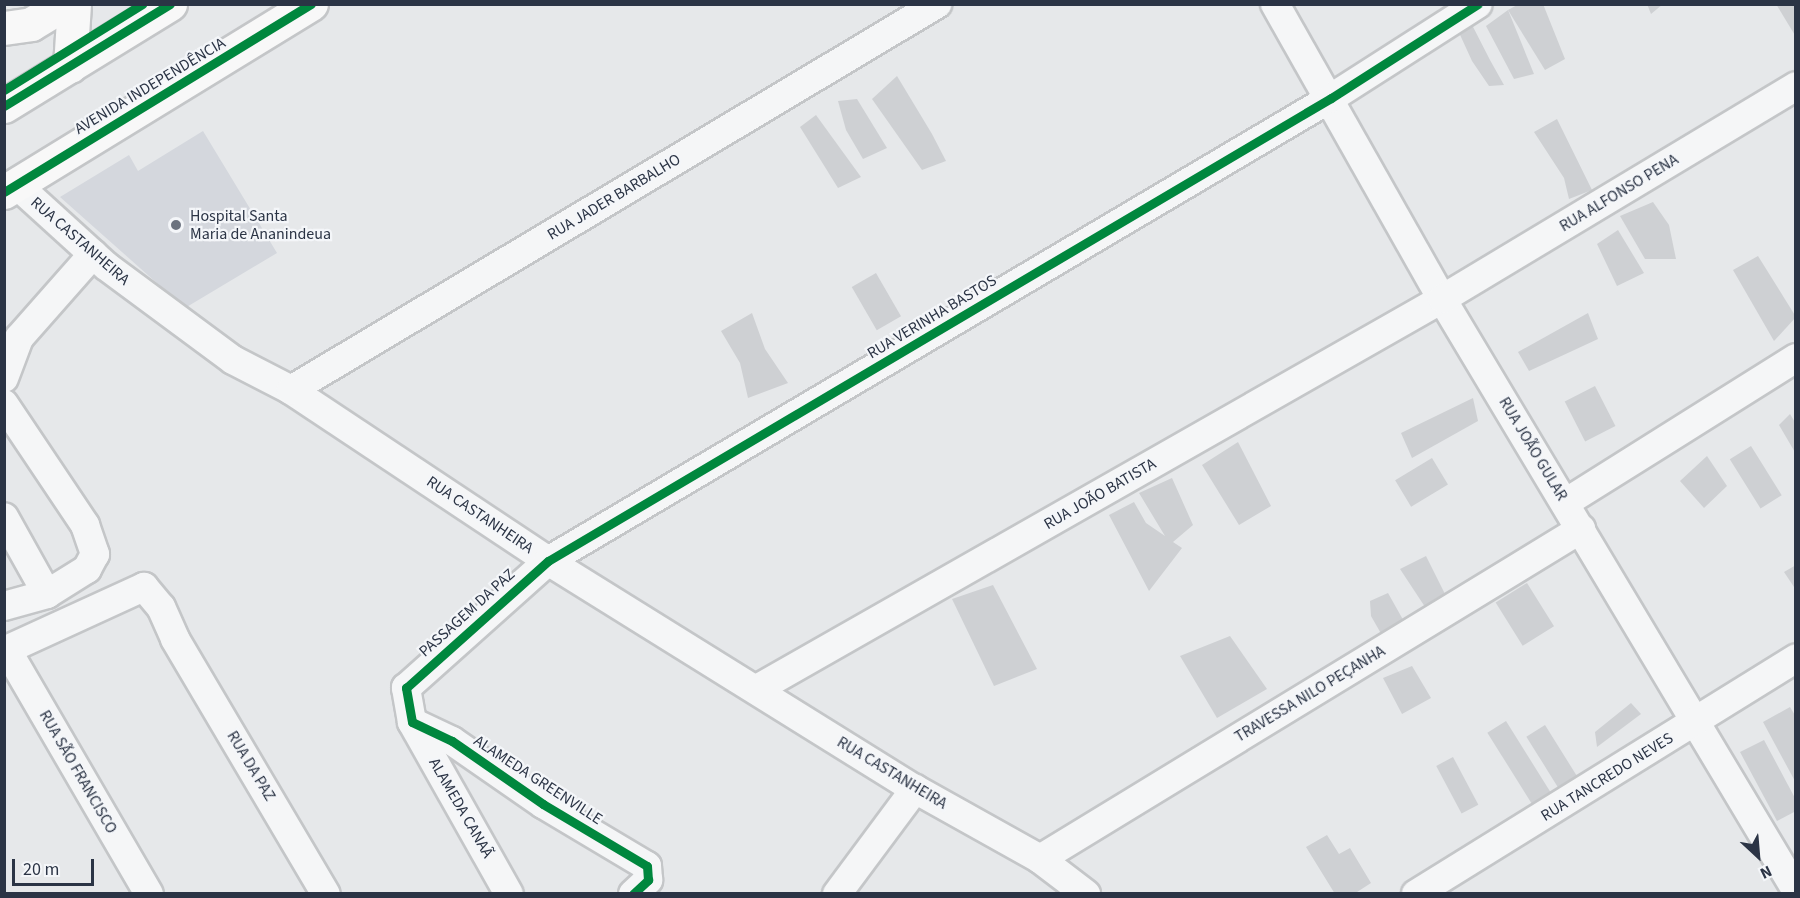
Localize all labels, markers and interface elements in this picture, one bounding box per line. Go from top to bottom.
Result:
street label: AVENIDA INDEPENDÊNCIA [71,33,229,139]
street label: RUA JADER BARBALHO [544,150,684,244]
street label: RUA ALFONSO PENA [1556,150,1682,236]
street label: RUA CASTANHEIRA [27,193,133,289]
place label: Hospital Santa Maria de Ananindeua [190,206,331,244]
marker: Hospital Santa Maria de Ananindeua [167,216,185,234]
street label: RUA VERINHA BASTOS [864,271,1000,363]
street label: RUA JOÃO GULAR [1495,394,1571,504]
street label: RUA JOÃO BATISTA [1040,454,1160,534]
street label: RUA CASTANHEIRA [423,472,537,558]
street label: PASSAGEM DA PAZ [415,565,519,661]
street label: TRAVESSA NILO PEÇANHA [1231,641,1389,747]
street label: RUA SÃO FRANCISCO [35,707,121,837]
street label: RUA DA PAZ [223,728,279,804]
street label: RUA TANCREDO NEVES [1537,728,1677,826]
street label: ALAMEDA GREENVILLE [470,731,606,829]
street label: RUA CASTANHEIRA [834,733,950,813]
street label: ALAMEDA CANAÃ [425,755,497,861]
north arrow [1728,826,1788,886]
scale bar [15,847,98,885]
text: 20 m [23,857,59,882]
text: N [1756,860,1776,884]

